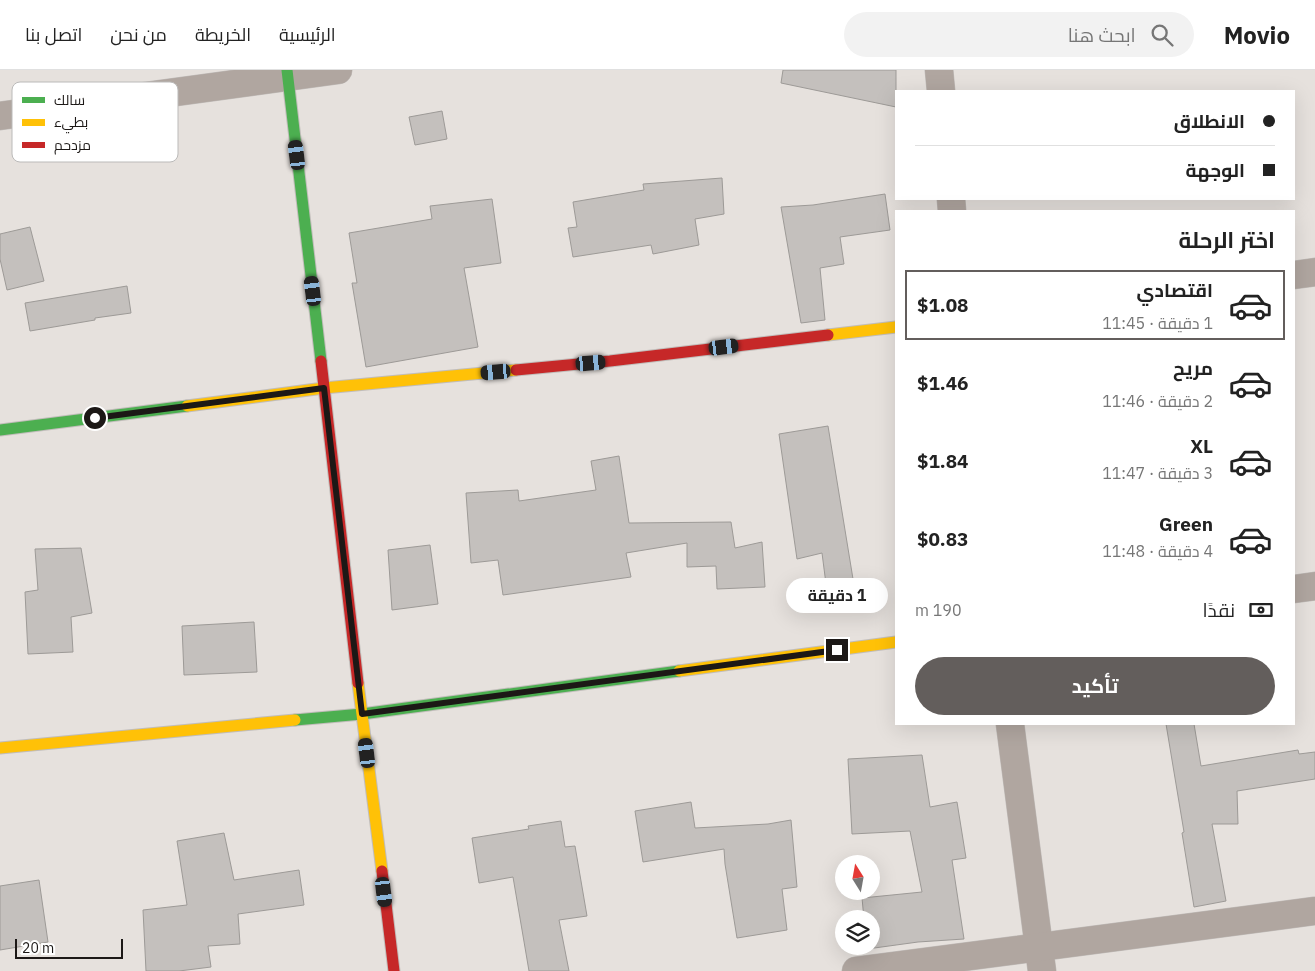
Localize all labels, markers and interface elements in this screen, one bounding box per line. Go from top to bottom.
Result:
search box [844,12,1194,57]
text: Movio [1224,19,1290,51]
icon: search [1148,21,1176,49]
text: اتصل بنا [25,23,82,46]
text: من نحن [110,23,167,46]
text: الخريطة [195,23,251,46]
text: الرئيسية [279,23,336,46]
text: ابحث هنا [1068,23,1136,47]
legend [12,82,178,162]
text: سالك [54,91,85,109]
text: الانطلاق [1174,109,1245,133]
text: بطيء [54,113,88,134]
text: مزدحم [54,136,91,155]
car [287,139,306,171]
text: الوجهة [1185,158,1245,182]
text: اختر الرحلة [1178,225,1275,254]
car [303,275,322,307]
text: اقتصادي [1137,278,1213,302]
icon: car [1228,283,1273,328]
text: $1.08 [917,293,969,317]
text: 1 دقيقة · 11:45 [1102,313,1213,333]
car [708,338,739,356]
car [575,354,606,372]
text: مريح [1173,356,1213,380]
icon: car [1228,361,1273,406]
car [480,363,511,381]
text: $1.46 [917,371,969,395]
text: 2 دقيقة · 11:46 [1102,391,1213,411]
route start [84,407,106,429]
text: XL [1190,434,1213,458]
icon: car [1228,439,1273,484]
text: $1.84 [917,449,969,473]
text: 3 دقيقة · 11:47 [1102,463,1213,483]
text: Green [1159,512,1213,536]
icon: car [1228,517,1273,562]
text: $0.83 [917,527,969,551]
text: 4 دقيقة · 11:48 [1102,541,1213,561]
callout: 1 دقيقة [786,578,888,612]
text: 1 دقيقة [808,585,866,605]
icon: cash [1247,596,1275,624]
text: نقدًا [1203,598,1235,622]
text: 190 m [915,600,962,620]
route end [826,639,848,661]
button: تأكيد [915,657,1275,715]
car [357,737,376,769]
north arrow [835,855,880,900]
map controls [835,855,880,955]
car [374,876,393,908]
button: layers [835,910,880,955]
scale bar [15,936,122,959]
text: 20 m [22,939,54,957]

